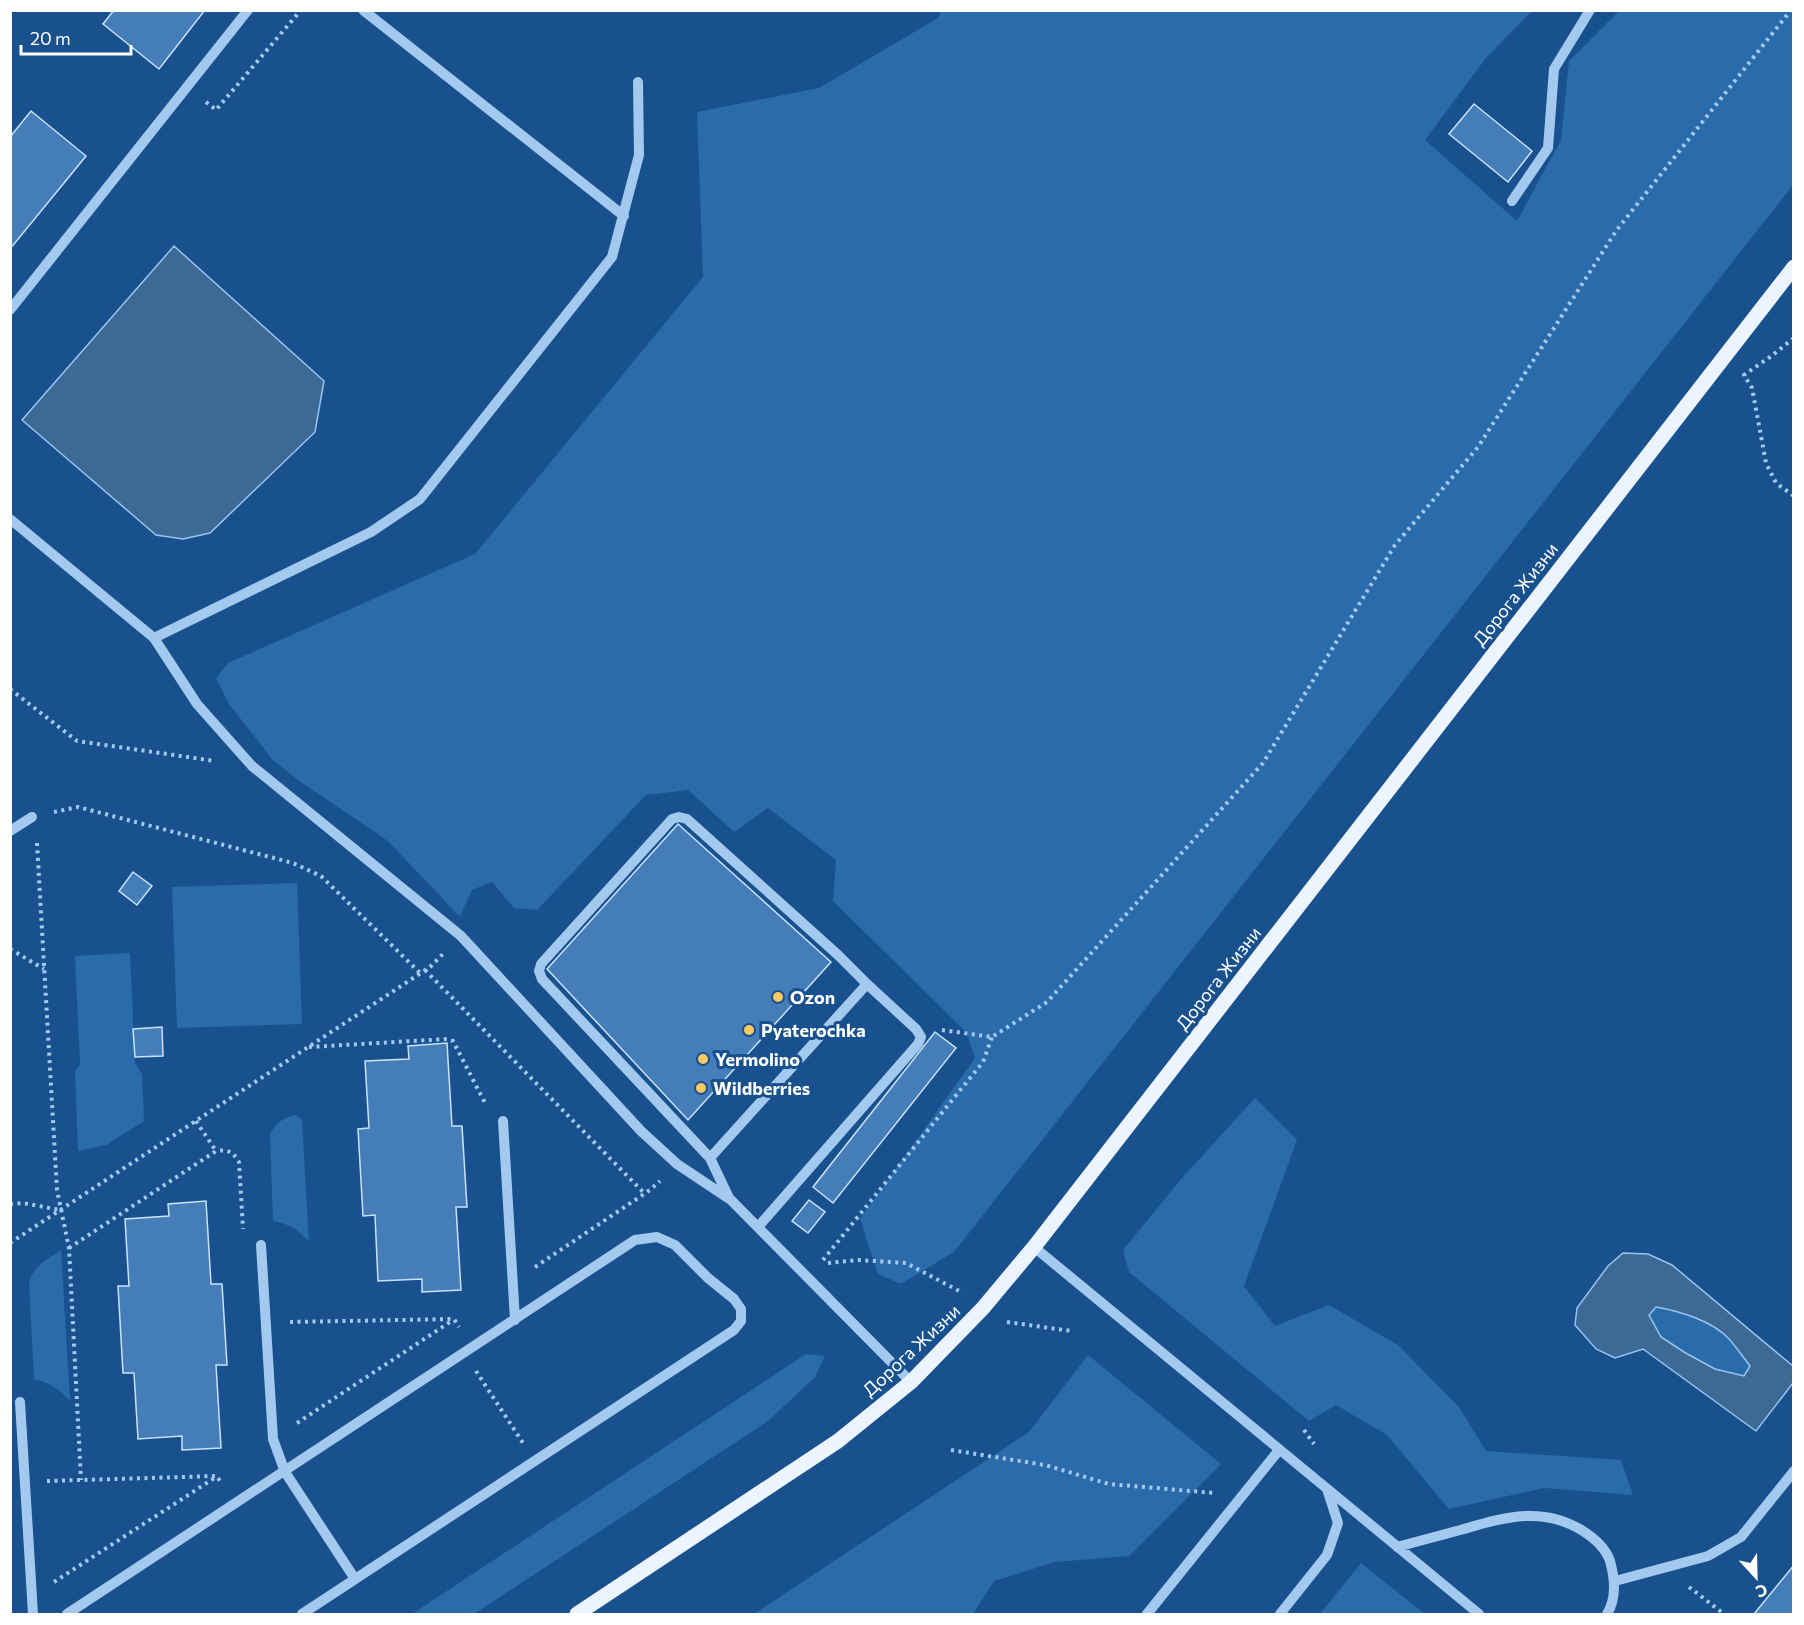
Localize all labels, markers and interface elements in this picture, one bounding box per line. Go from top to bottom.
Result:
scale bar [21,18,130,56]
text: 20 m [30,27,71,49]
street label: Дорога Жизни [1468,538,1562,650]
street label: Дорога Жизни [1171,922,1265,1034]
place label: Ozon [790,986,835,1008]
marker: Ozon [771,990,785,1004]
place label: Pyaterochka [761,1019,866,1041]
marker: Pyaterochka [742,1023,756,1037]
place label: Yermolino [715,1048,800,1070]
marker: Yermolino [696,1052,710,1066]
place label: Wildberries [713,1077,810,1099]
marker: Wildberries [694,1081,708,1095]
street label: Дорога Жизни [858,1299,964,1401]
north arrow [1726,1547,1786,1607]
text: С [1753,1581,1770,1602]

